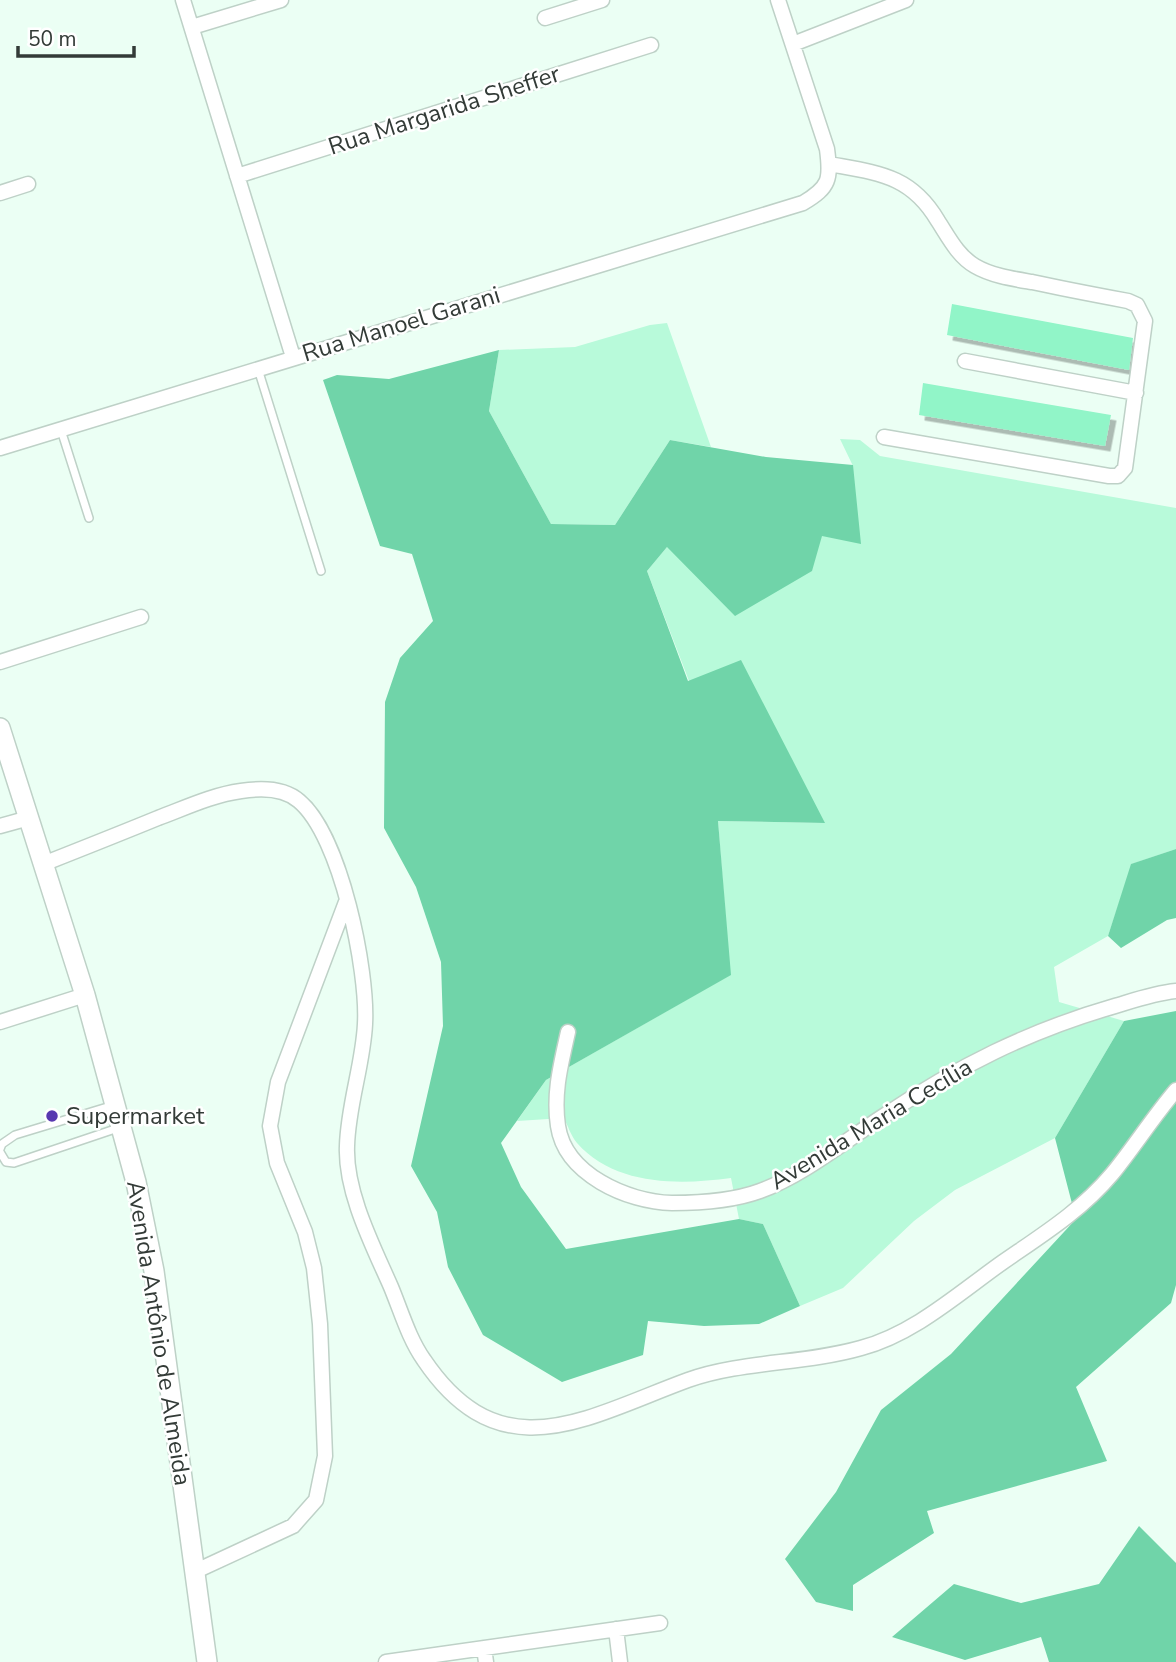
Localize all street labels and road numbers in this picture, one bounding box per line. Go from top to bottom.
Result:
street label: Rua Margarida Sheffer [324,57,564,163]
street label: Rua Manoel Garani [298,279,504,369]
street label: Avenida Maria Cecília [764,1051,978,1197]
street label: Avenida Antônio de Almeida [119,1178,199,1488]

